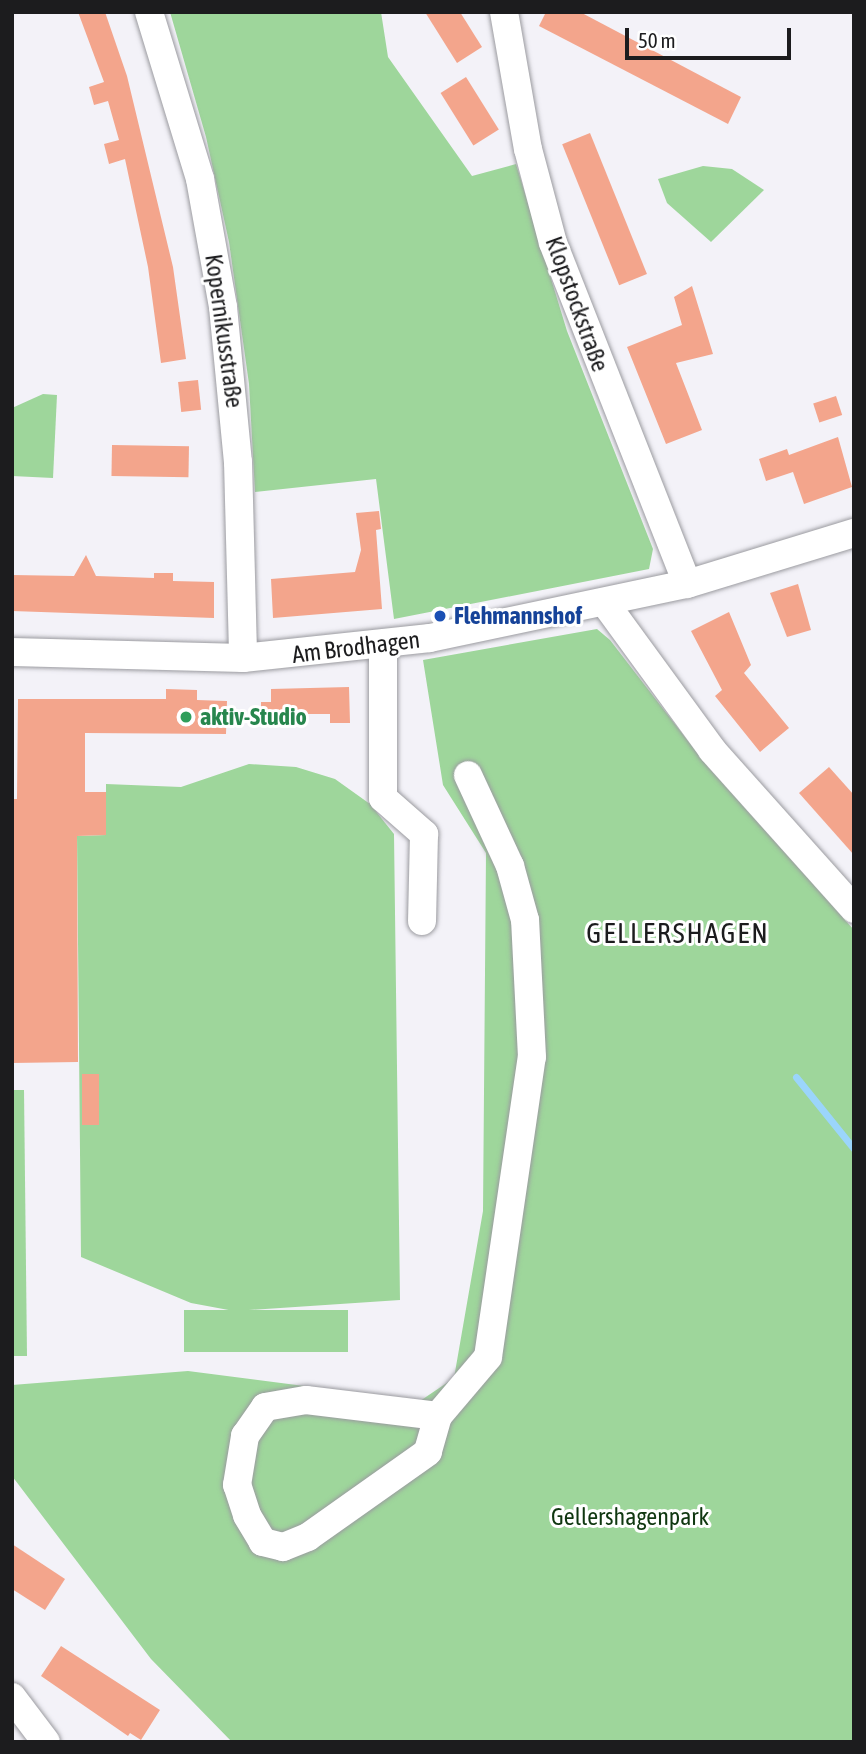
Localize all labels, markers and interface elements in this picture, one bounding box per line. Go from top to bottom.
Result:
scale bar [628,14,794,58]
text: 50 m [638,28,676,52]
street label: Klopstockstraße [539,232,615,376]
street label: Kopernikusstraße [199,252,249,410]
place label: Flehmannshof [454,602,582,630]
marker: Flehmannshof [432,608,448,624]
street label: Am Brodhagen [290,625,422,669]
place label: aktiv-Studio [200,703,307,731]
marker: aktiv-Studio [178,709,194,725]
district label: GELLERSHAGEN [588,916,768,950]
park label: Gellershagenpark [551,1503,709,1531]

